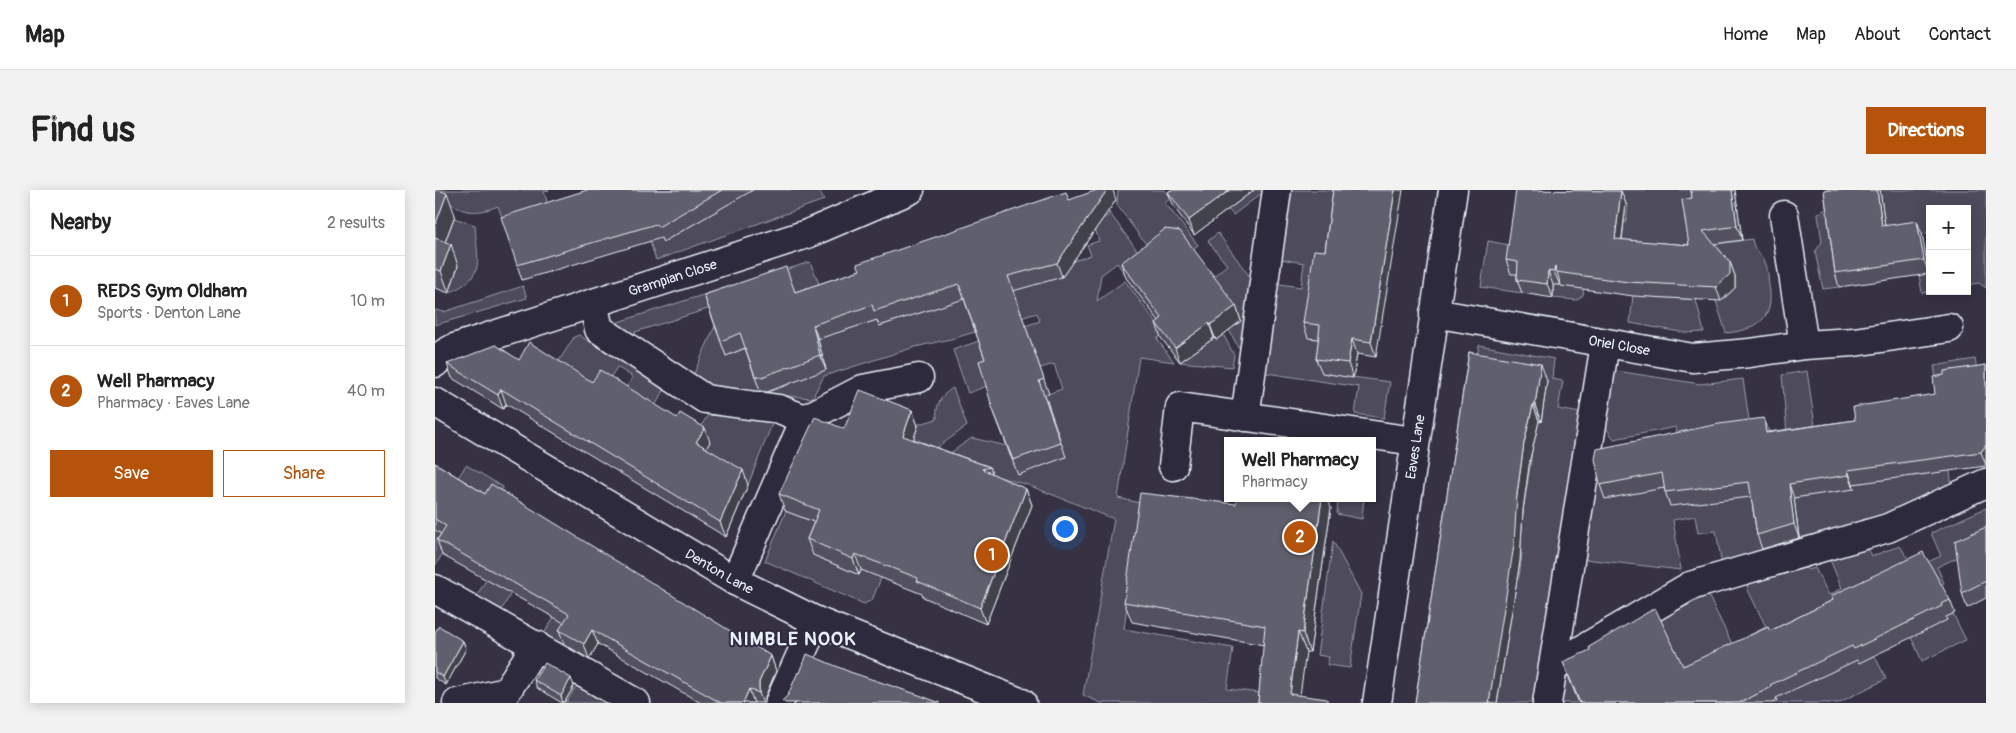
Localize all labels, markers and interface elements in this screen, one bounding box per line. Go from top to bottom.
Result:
text: Map [25,20,65,49]
text: Home [1723,23,1768,46]
text: Map [1796,23,1826,46]
text: About [1854,23,1900,46]
text: Contact [1928,23,1991,46]
button: Directions [1866,107,1986,154]
text: Find us [30,108,135,152]
map controls [1926,205,1971,295]
button: + [1926,205,1971,250]
text: Nearby [50,209,111,236]
text: 2 results [327,213,385,233]
button: − [1926,250,1971,295]
street label: Grampian Close [626,256,719,300]
text: REDS Gym Oldham [97,279,247,303]
text: 1 [63,291,69,311]
text: 10 m [350,291,385,311]
text: Sports · Denton Lane [97,303,241,323]
street label: Oriel Close [1587,332,1651,359]
text: Well Pharmacy [97,369,214,393]
text: 2 [62,381,70,401]
text: 40 m [347,381,385,401]
text: Pharmacy · Eaves Lane [97,393,250,413]
street label: Eaves Lane [1402,413,1429,480]
popup [1224,437,1376,502]
text: Well Pharmacy [1241,448,1359,472]
button: Save [50,450,213,497]
button: Share [223,450,385,497]
text: Pharmacy [1241,472,1307,492]
your location [1052,516,1078,542]
pin: 2 [1284,518,1316,556]
pin: 1 [976,536,1008,574]
street label: Denton Lane [682,545,756,598]
district label: NIMBLE NOOK [730,627,856,651]

